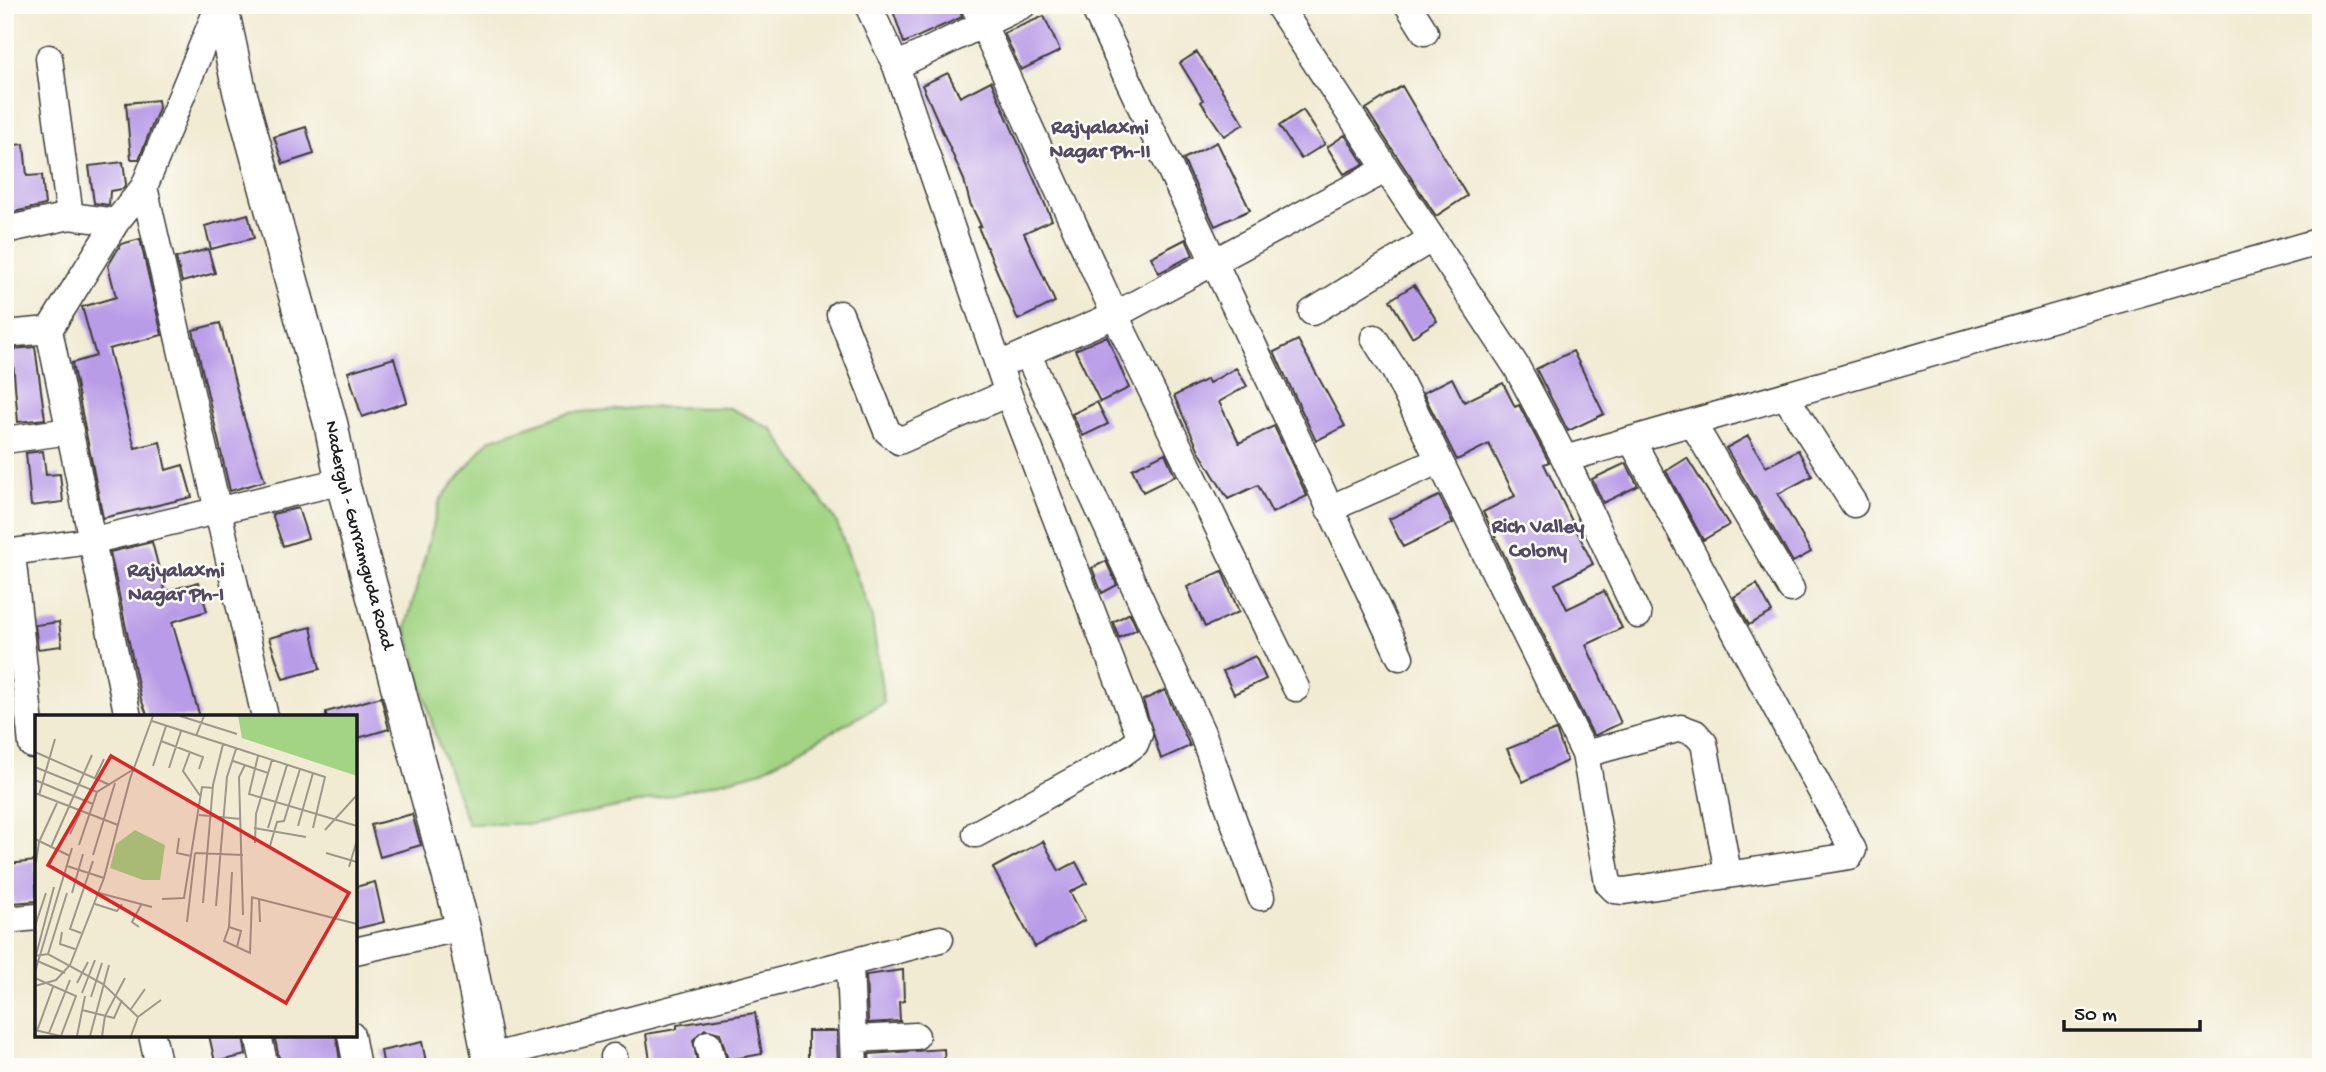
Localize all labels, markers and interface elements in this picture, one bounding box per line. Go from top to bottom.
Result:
district label: Rajyalaxmi Nagar Ph-II [1050,117,1150,166]
street label: Nadergul - Gurramguda Road [319,419,399,654]
district label: Rich Valley Colony [1491,516,1585,565]
district label: Rajyalaxmi Nagar Ph-I [126,560,225,609]
inset map [35,715,357,1037]
scale bar [2064,988,2200,1032]
text: 50 m [2074,1004,2117,1029]

